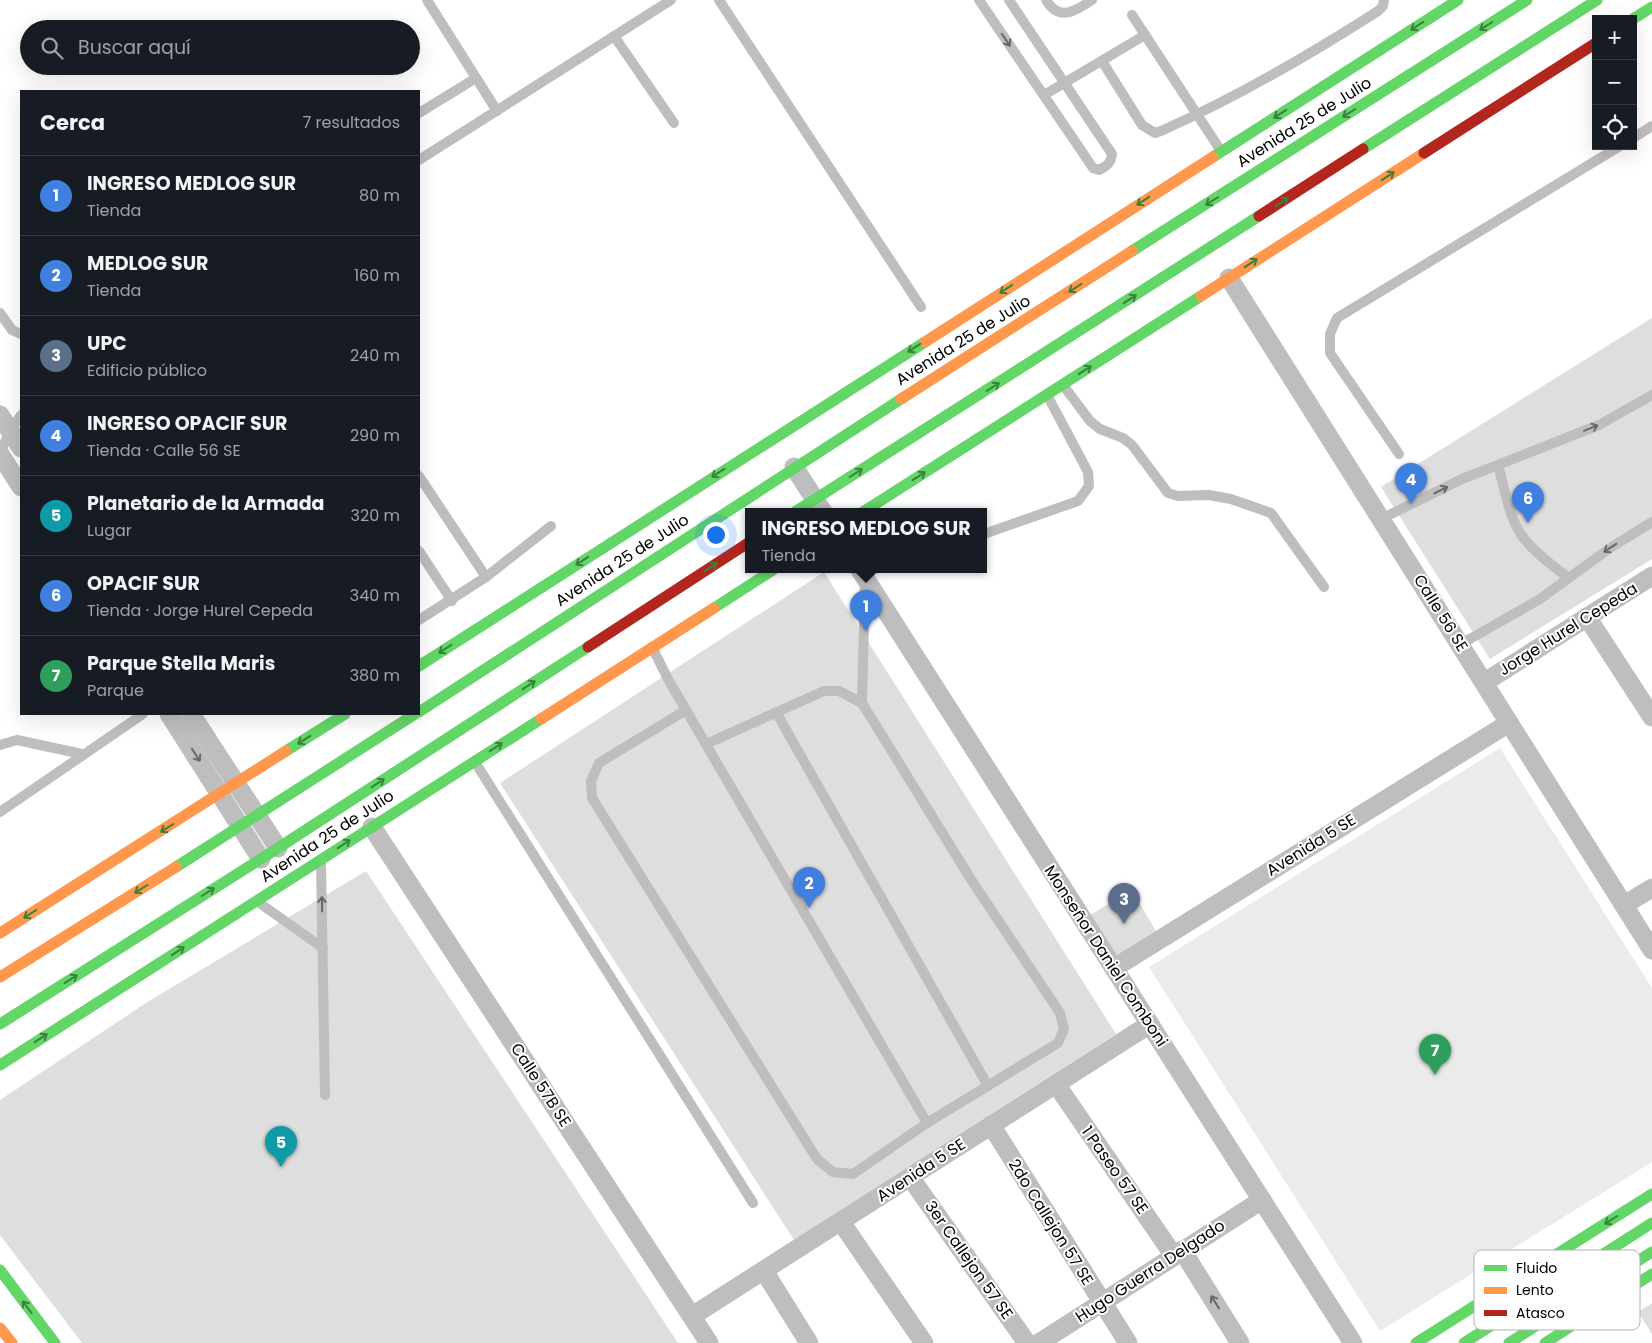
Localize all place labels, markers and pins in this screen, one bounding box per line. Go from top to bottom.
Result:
pin: 4 [1395,463,1427,504]
pin: 6 [1512,482,1544,523]
pin: 1 [850,590,882,631]
pin: 2 [793,867,825,908]
pin: 3 [1108,883,1140,924]
pin: 7 [1419,1034,1451,1075]
pin: 5 [265,1126,297,1167]

